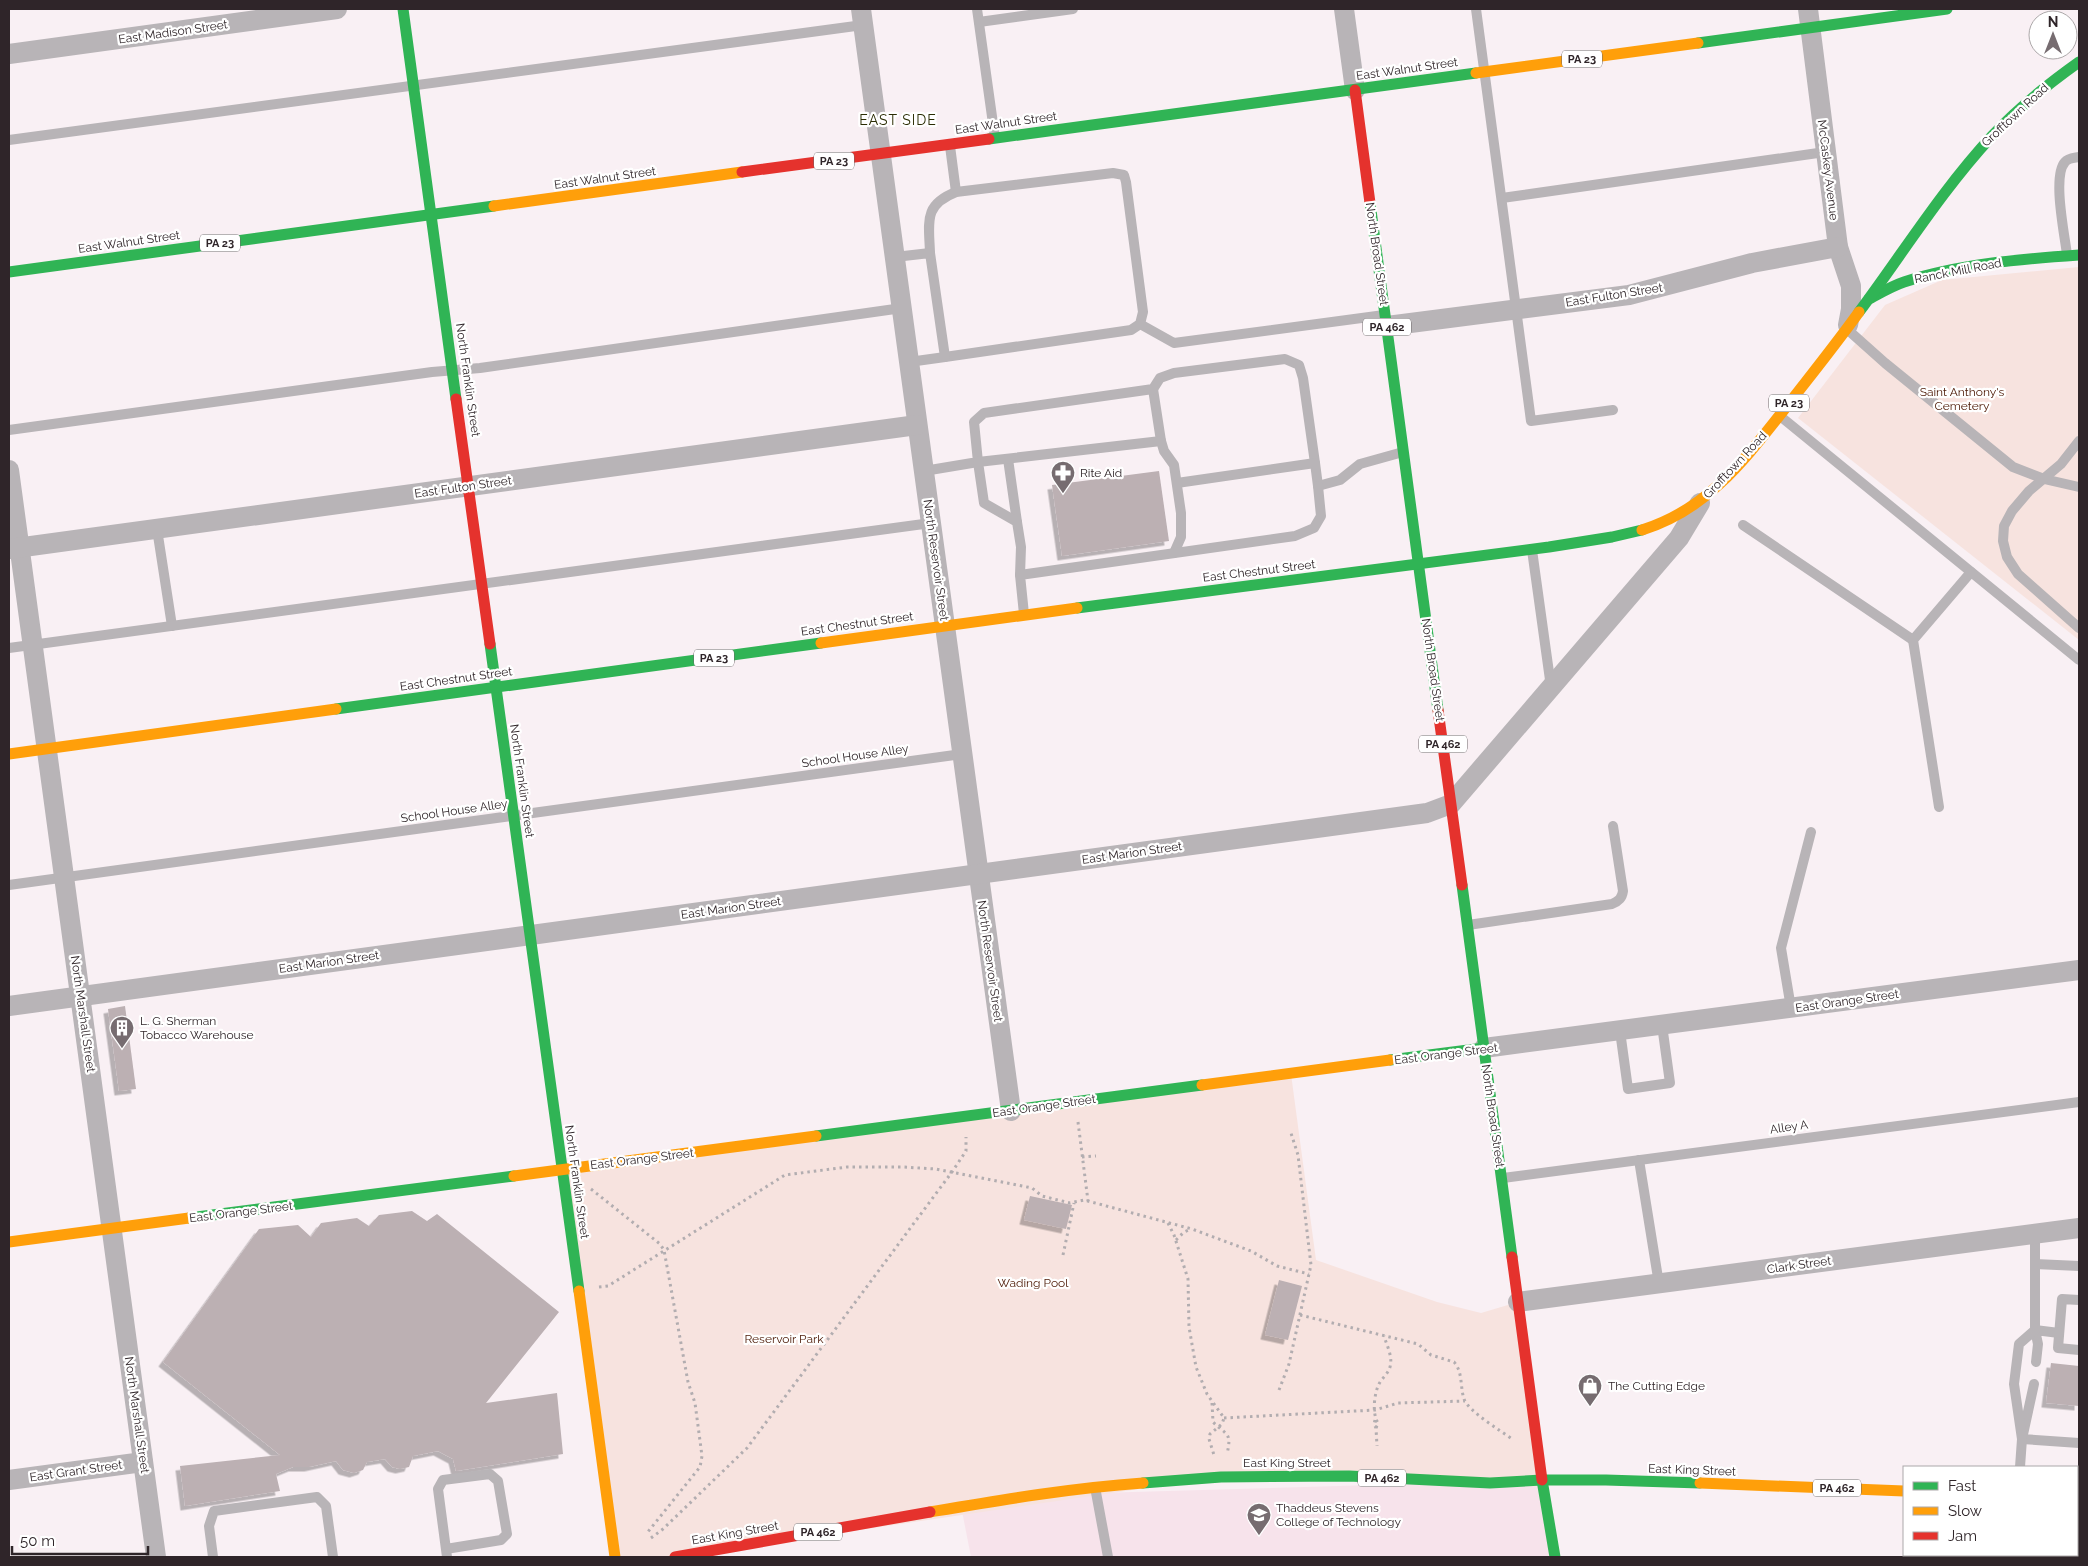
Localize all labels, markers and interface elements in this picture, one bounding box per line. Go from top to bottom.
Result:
north arrow [2028,10,2078,60]
text: N [2048,14,2058,30]
street label: East Madison Street [118,17,228,47]
road number: PA 23 [1562,51,1602,68]
street label: East Walnut Street [1355,55,1459,83]
street label: Grofftown Road [1979,81,2051,149]
street label: East Walnut Street [954,109,1058,137]
district label: EAST SIDE [859,112,937,128]
street label: McCaskey Avenue [1815,119,1841,221]
road number: PA 23 [814,153,854,170]
street label: East Walnut Street [553,164,657,192]
street label: North Broad Street [1363,201,1391,307]
street label: East Walnut Street [77,228,181,256]
road number: PA 23 [200,234,240,252]
street label: Ranck Mill Road [1913,256,2003,286]
street label: East Fulton Street [1564,280,1664,310]
road number: PA 462 [1363,318,1411,336]
street label: North Franklin Street [453,322,483,438]
park label: Saint Anthony's Cemetery [1920,385,2005,413]
road number: PA 23 [1769,394,1809,412]
street label: Grofftown Road [1701,429,1769,501]
pharmacy icon: Rite Aid [1050,460,1076,494]
place label: Rite Aid [1080,466,1122,480]
street label: East Fulton Street [413,473,513,501]
street label: North Reservoir Street [921,498,951,622]
street label: East Chestnut Street [1202,557,1316,585]
street label: East Chestnut Street [800,609,914,639]
street label: North Broad Street [1419,617,1447,723]
road number: PA 23 [694,650,734,666]
street label: East Chestnut Street [399,664,513,694]
street label: North Franklin Street [507,723,537,839]
road number: PA 462 [1419,736,1467,752]
street label: School House Alley [801,742,910,770]
street label: School House Alley [400,797,509,825]
street label: East Marion Street [1081,839,1183,867]
street label: East Marion Street [680,894,782,922]
street label: North Reservoir Street [975,899,1005,1023]
street label: East Marion Street [278,948,380,976]
street label: North Marshall Street [68,955,98,1073]
street label: East Orange Street [1794,987,1900,1015]
place label: L. G. Sherman Tobacco Warehouse [140,1014,254,1042]
building icon: L. G. Sherman Tobacco Warehouse [109,1015,135,1049]
street label: East Orange Street [1393,1041,1499,1067]
street label: North Broad Street [1479,1063,1507,1169]
street label: East Orange Street [991,1092,1097,1120]
street label: Alley A [1769,1117,1809,1137]
street label: North Franklin Street [562,1124,592,1240]
street label: East Orange Street [589,1146,695,1172]
street label: East Orange Street [188,1199,294,1225]
street label: Clark Street [1766,1254,1832,1276]
park label: Wading Pool [998,1276,1069,1290]
park label: Reservoir Park [744,1332,824,1346]
street label: North Marshall Street [122,1356,152,1474]
shop icon: The Cutting Edge [1577,1373,1603,1407]
place label: The Cutting Edge [1608,1379,1705,1393]
street label: East King Street [1243,1456,1331,1470]
street label: East Grant Street [29,1458,123,1484]
street label: East King Street [1648,1461,1736,1479]
legend [1903,1466,2078,1556]
road number: PA 462 [1358,1470,1406,1486]
text: Fast [1948,1477,1976,1495]
road number: PA 462 [1813,1480,1861,1496]
place label: Thaddeus Stevens College of Technology [1276,1501,1401,1529]
school or university icon: Thaddeus Stevens College of Technology [1246,1502,1272,1536]
text: Slow [1948,1502,1982,1520]
street label: East King Street [691,1518,779,1548]
scale bar [12,1524,149,1556]
road number: PA 462 [794,1524,842,1540]
text: Jam [1948,1527,1977,1545]
text: 50 m [20,1532,55,1550]

